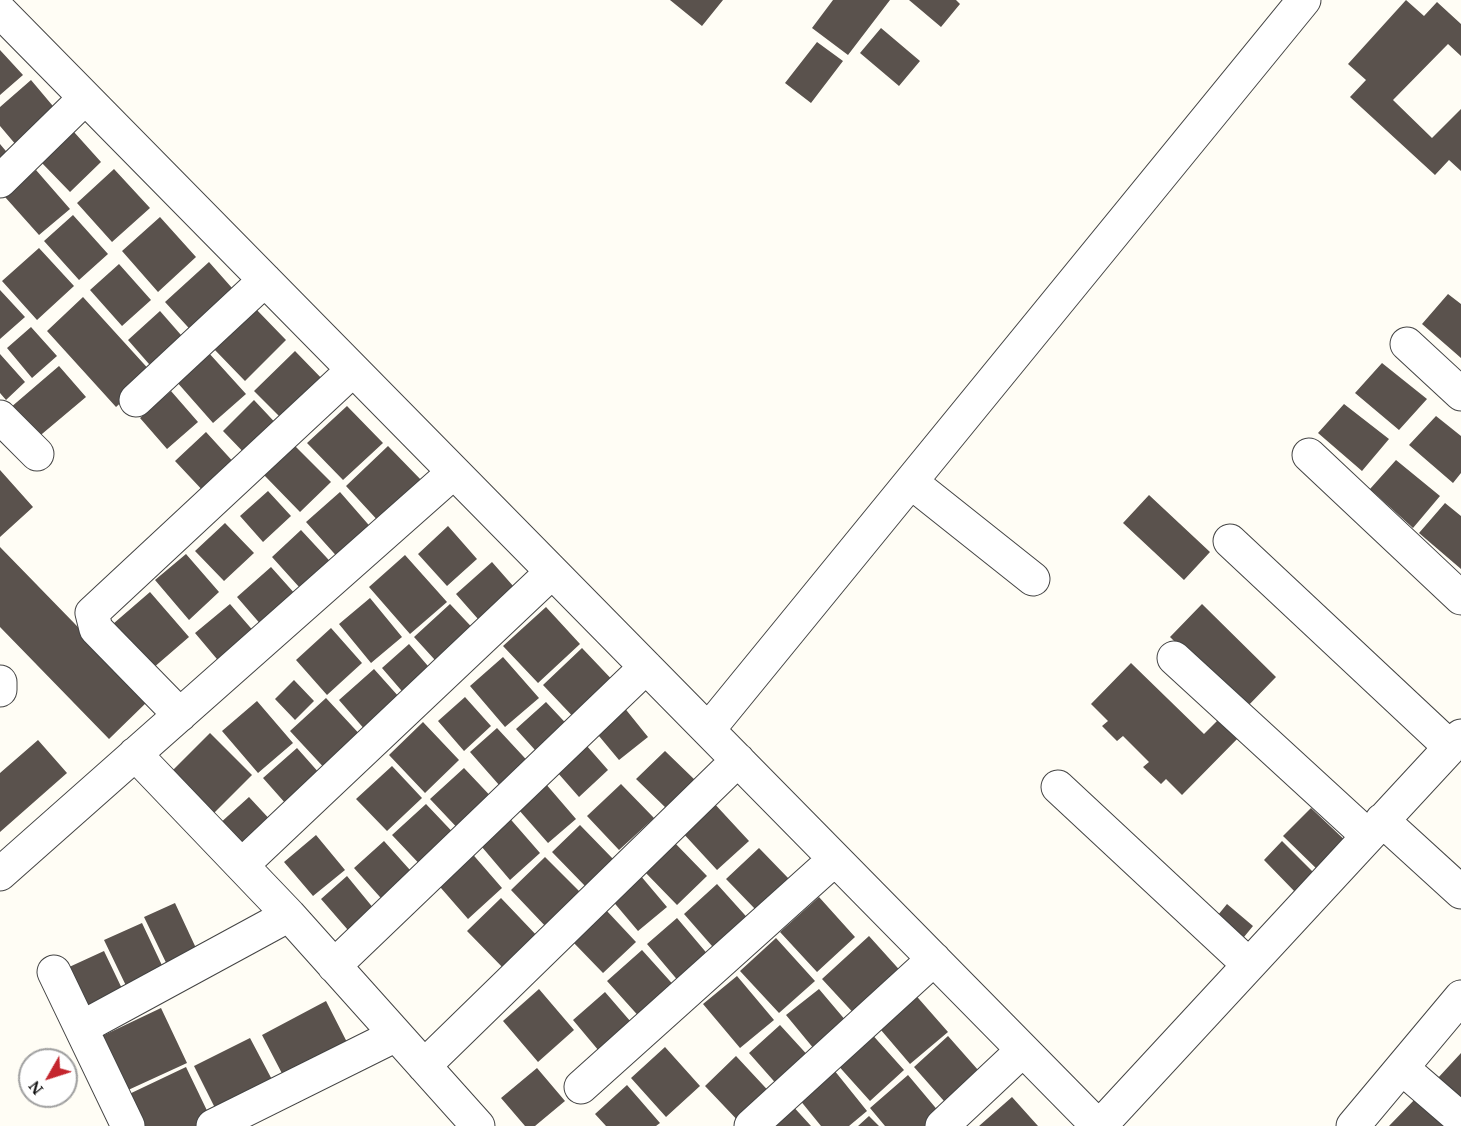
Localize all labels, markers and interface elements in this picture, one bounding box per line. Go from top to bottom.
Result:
north arrow [18,1048,78,1108]
text: N [23,1076,48,1100]

